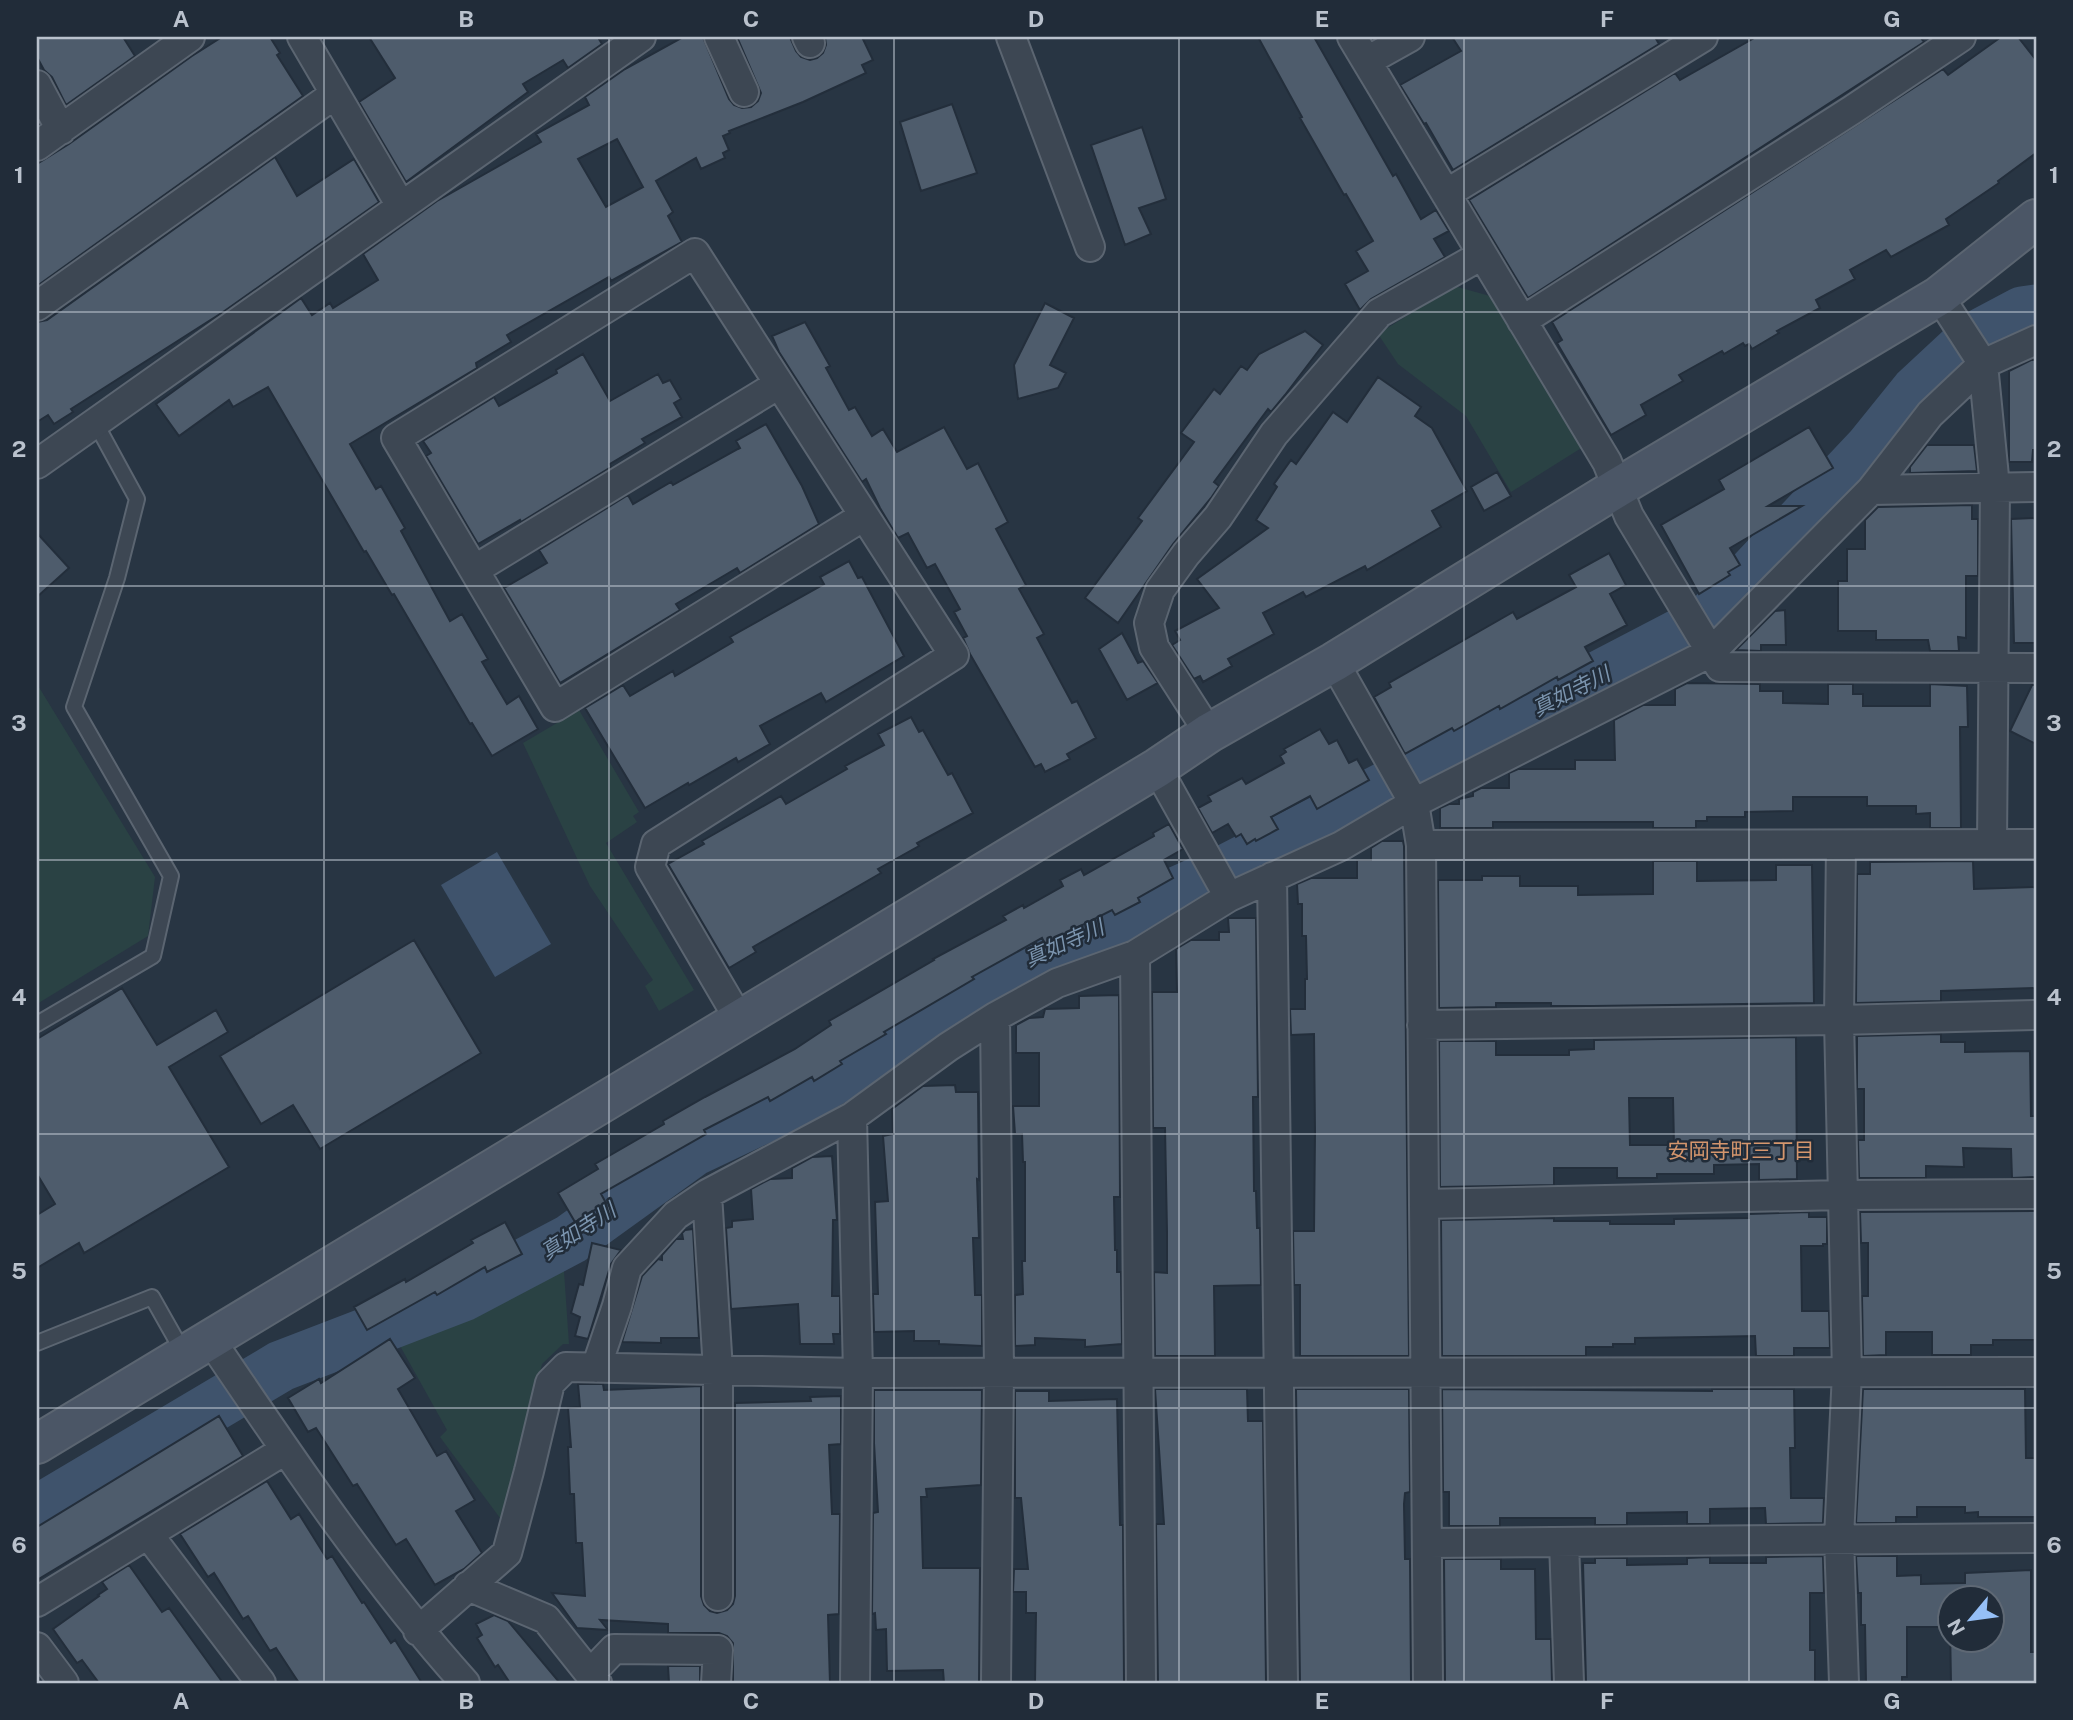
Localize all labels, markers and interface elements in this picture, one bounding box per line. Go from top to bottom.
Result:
text: A [173,5,190,32]
text: B [458,5,474,32]
text: C [743,5,759,32]
text: D [1028,5,1044,32]
text: E [1315,5,1329,32]
text: F [1600,5,1614,32]
text: G [1883,5,1901,32]
text: 1 [14,161,24,188]
text: 1 [2049,161,2059,188]
text: 2 [12,435,26,462]
text: 2 [2047,435,2061,462]
water label: 真如寺川 [1528,660,1616,721]
text: 3 [11,709,27,736]
text: 3 [2046,709,2062,736]
water label: 真如寺川 [1021,914,1109,972]
text: 4 [11,983,27,1010]
text: 4 [2046,983,2062,1010]
district label: 安岡寺町三丁目 [1668,1138,1815,1163]
water label: 真如寺川 [536,1197,622,1264]
text: 5 [11,1257,27,1284]
text: 5 [2046,1257,2062,1284]
text: 6 [11,1531,27,1558]
text: 6 [2046,1531,2062,1558]
north arrow [1937,1584,2007,1654]
text: N [1943,1615,1969,1639]
text: A [173,1687,190,1714]
text: B [458,1687,474,1714]
text: C [743,1687,759,1714]
text: D [1028,1687,1044,1714]
text: E [1315,1687,1329,1714]
text: F [1600,1687,1614,1714]
text: G [1883,1687,1901,1714]

